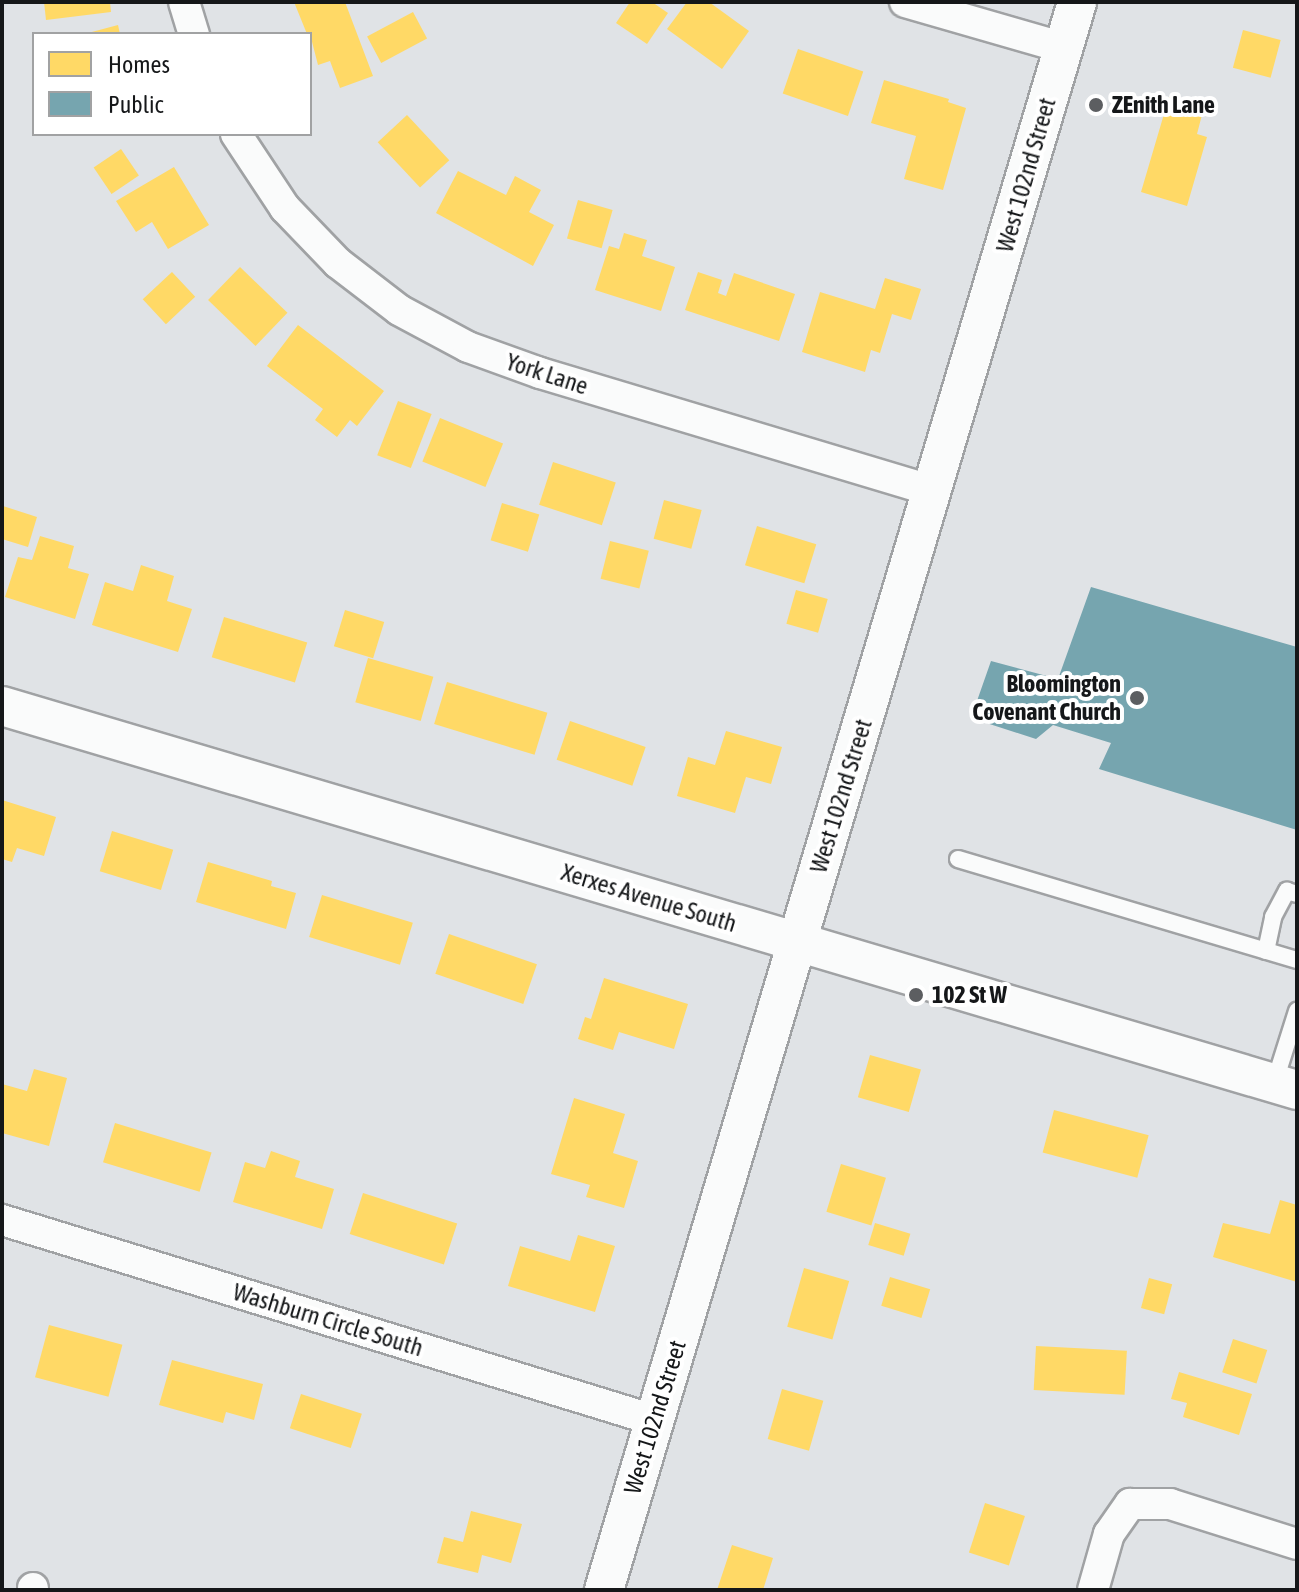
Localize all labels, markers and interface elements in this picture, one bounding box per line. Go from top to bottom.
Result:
legend [32,32,312,136]
text: Homes [108,51,170,78]
text: Public [108,91,164,118]
place label: ZEnith Lane [1112,91,1215,119]
street label: West 102nd Street [990,95,1062,255]
marker: ZEnith Lane [1087,96,1105,114]
street label: York Lane [502,347,592,401]
place label: Bloomington Covenant Church [972,670,1121,726]
marker: Bloomington Covenant Church [1128,689,1146,707]
street label: West 102nd Street [804,716,878,876]
street label: Xerxes Avenue South [558,858,740,938]
place label: 102 St W [932,981,1007,1009]
marker: 102 St W [907,986,925,1004]
street label: Washburn Circle South [230,1277,426,1363]
street label: West 102nd Street [618,1337,692,1497]

